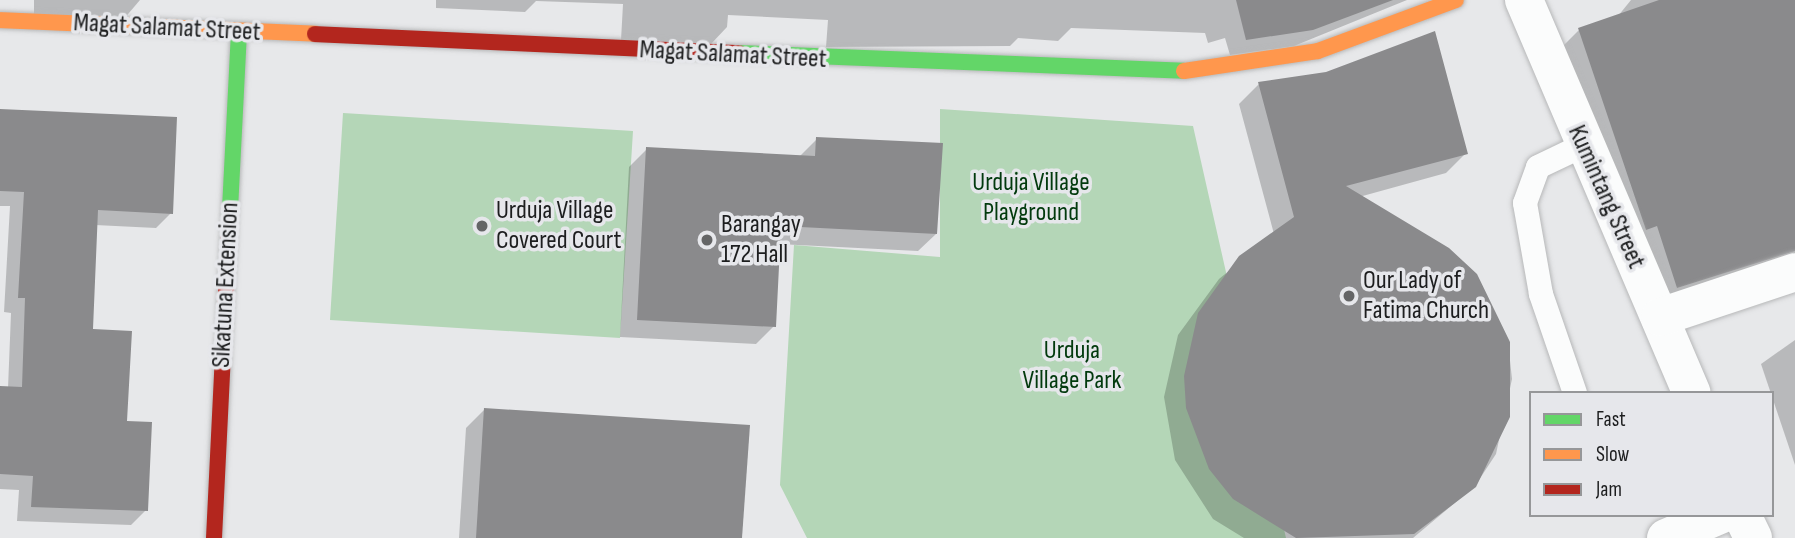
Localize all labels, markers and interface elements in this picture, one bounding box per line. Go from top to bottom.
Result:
street label: Magat Salamat Street [73,8,261,48]
street label: Magat Salamat Street [639,35,827,75]
street label: Kumintang Street [1561,121,1651,273]
park label: Urduja Village Playground [972,167,1090,228]
place label: Urduja Village Covered Court [496,195,621,256]
street label: Sikatuna Extension [206,201,246,369]
place label: Barangay 172 Hall [721,209,801,270]
marker: Urduja Village Covered Court [474,218,490,234]
marker: Barangay 172 Hall [699,232,715,248]
place label: Our Lady of Fatima Church [1363,265,1489,326]
marker: Our Lady of Fatima Church [1341,288,1357,304]
park label: Urduja Village Park [1022,335,1122,396]
legend [1529,391,1774,517]
text: Fast [1596,407,1626,432]
text: Slow [1596,442,1629,467]
text: Jam [1596,477,1622,502]

